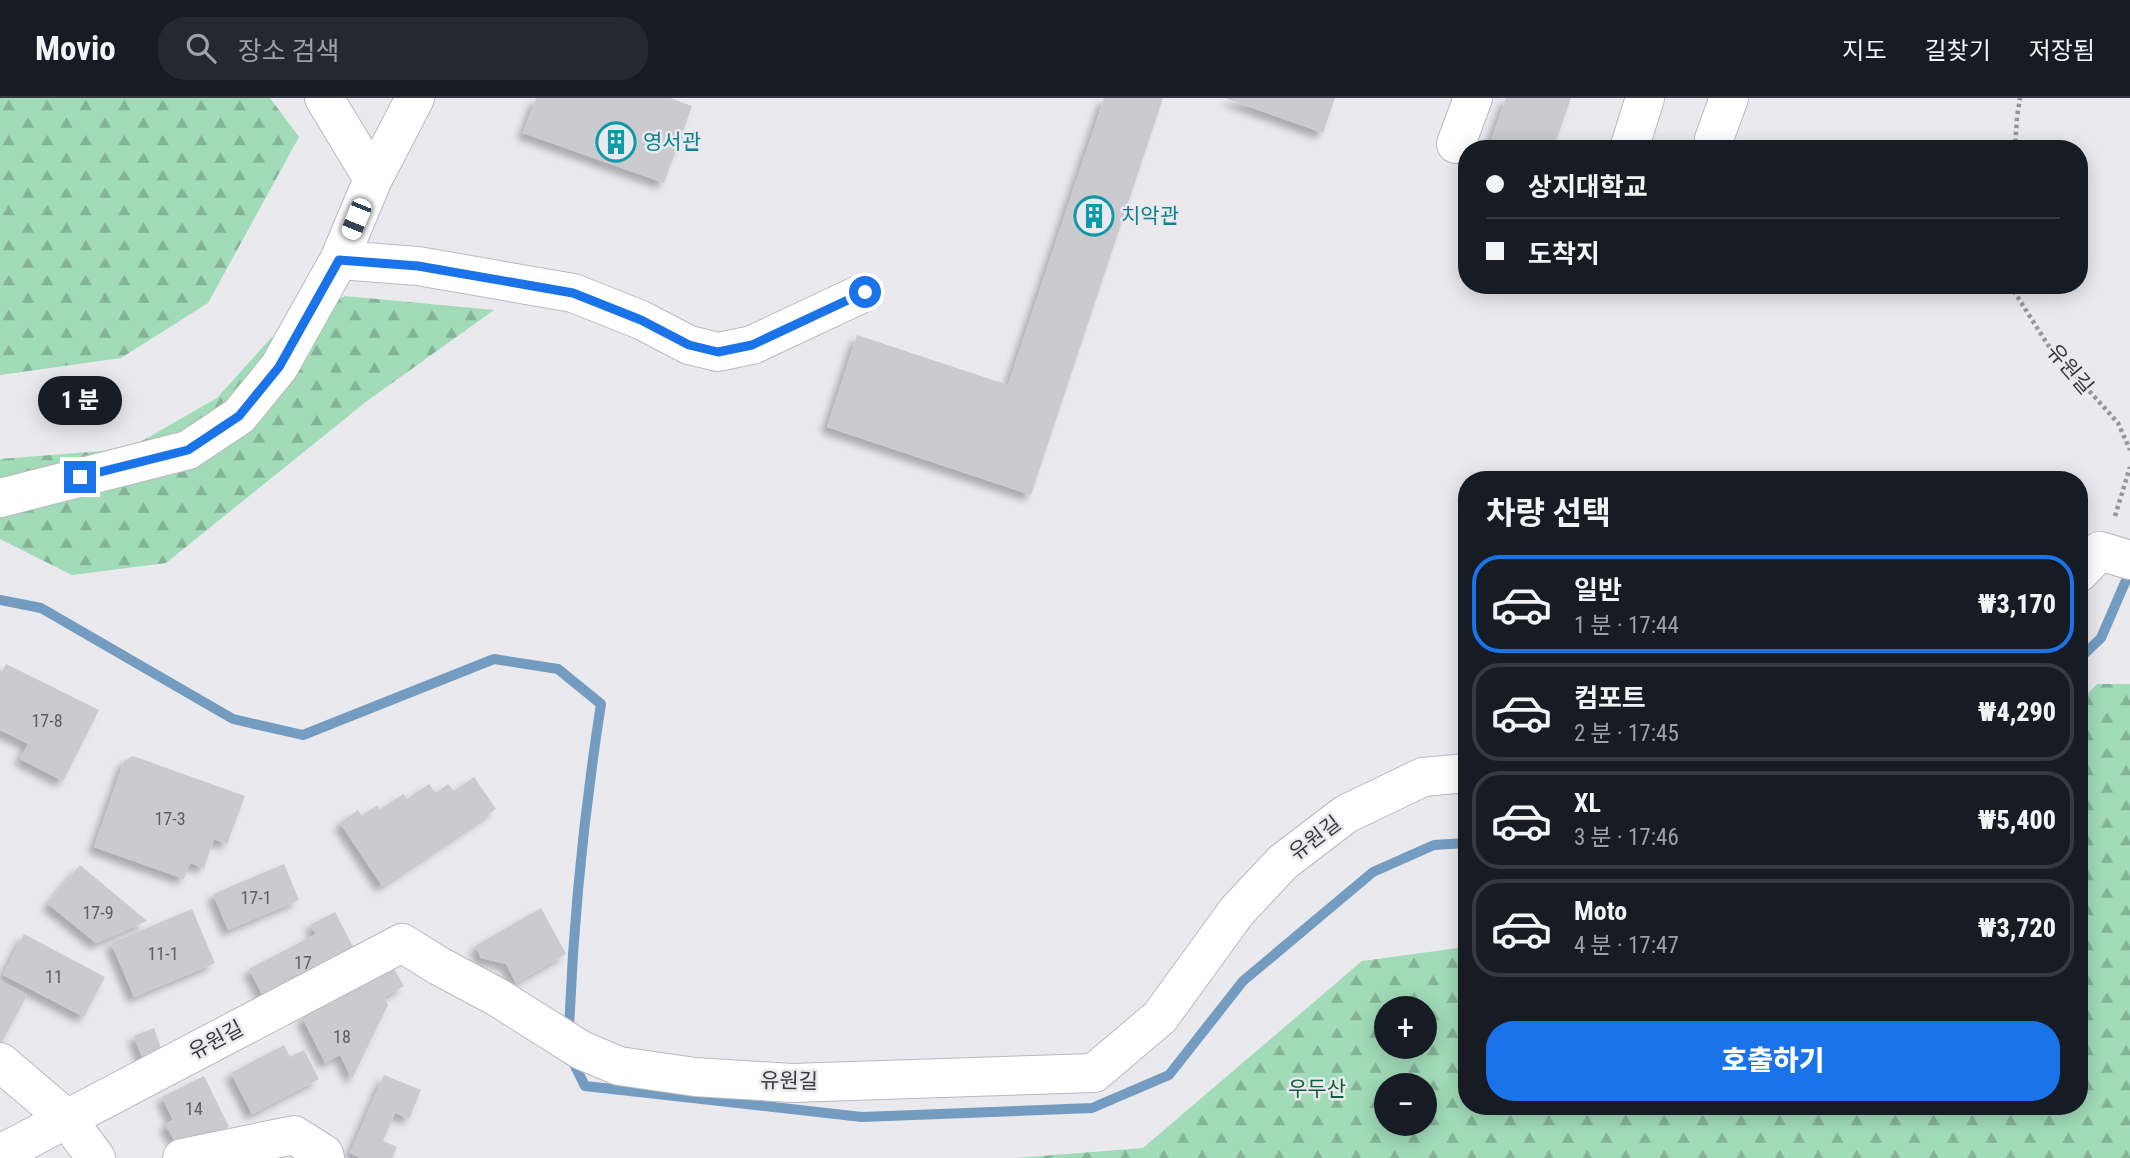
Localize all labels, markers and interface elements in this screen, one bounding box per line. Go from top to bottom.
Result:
search box [158,17,648,80]
text: Movio [35,29,116,68]
icon: search [182,29,220,67]
text: 장소 검색 [238,36,339,66]
text: 지도 [1842,37,1887,65]
text: 길찾기 [1925,37,1991,65]
text: 저장됨 [2029,37,2095,65]
building icon: 영서관 [595,121,637,163]
place label: 영서관 [643,130,701,154]
text: 상지대학교 [1528,172,1648,202]
building icon: 치악관 [1073,195,1115,237]
car [339,196,374,242]
place label: 치악관 [1121,204,1179,228]
text: 도착지 [1528,239,1600,269]
route start [849,276,881,308]
street label: 유원길 [2042,339,2098,399]
callout: 1 분 [38,376,122,424]
text: 1 분 [61,387,99,414]
route end [64,461,96,493]
text: 차량 선택 [1486,494,1611,532]
icon: car [1490,573,1553,636]
text: 일반 [1574,575,1622,605]
text: ₩3,170 [1978,589,2056,619]
text: 1 분 · 17:44 [1574,612,1679,639]
icon: car [1490,681,1553,744]
text: 컴포트 [1574,683,1646,713]
text: ₩4,290 [1978,697,2056,727]
house number: 17-8 [31,710,63,731]
text: 2 분 · 17:45 [1574,720,1679,747]
text: XL [1574,788,1601,818]
icon: car [1490,789,1553,852]
text: ₩5,400 [1978,805,2056,835]
house number: 17-3 [154,808,186,829]
street label: 유원길 [1285,811,1345,865]
text: 3 분 · 17:46 [1574,824,1679,851]
house number: 17-1 [240,887,272,908]
text: Moto [1574,896,1627,926]
icon: car [1490,897,1553,960]
house number: 17-9 [82,902,114,923]
text: ₩3,720 [1978,913,2056,943]
text: 4 분 · 17:47 [1574,932,1679,959]
house number: 11-1 [147,943,179,964]
house number: 17 [294,952,312,973]
house number: 11 [45,966,63,987]
map controls [1374,996,1437,1136]
button: + [1374,996,1437,1059]
street label: 유원길 [185,1016,247,1064]
button: 호출하기 [1486,1021,2060,1101]
house number: 18 [333,1026,351,1047]
street label: 유원길 [760,1068,818,1094]
button: − [1374,1073,1437,1136]
park label: 우두산 [1288,1077,1346,1101]
house number: 14 [185,1098,203,1119]

